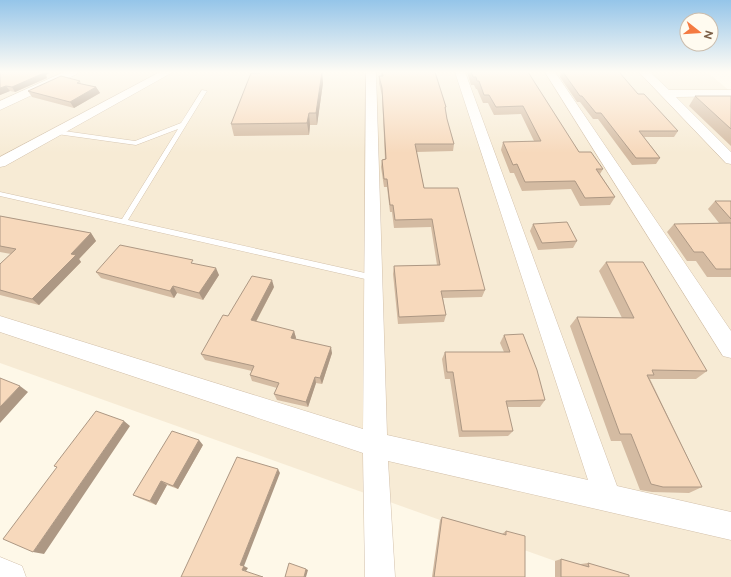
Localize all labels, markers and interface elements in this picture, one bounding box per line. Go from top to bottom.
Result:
north arrow [679,12,719,52]
text: N [701,29,716,41]

